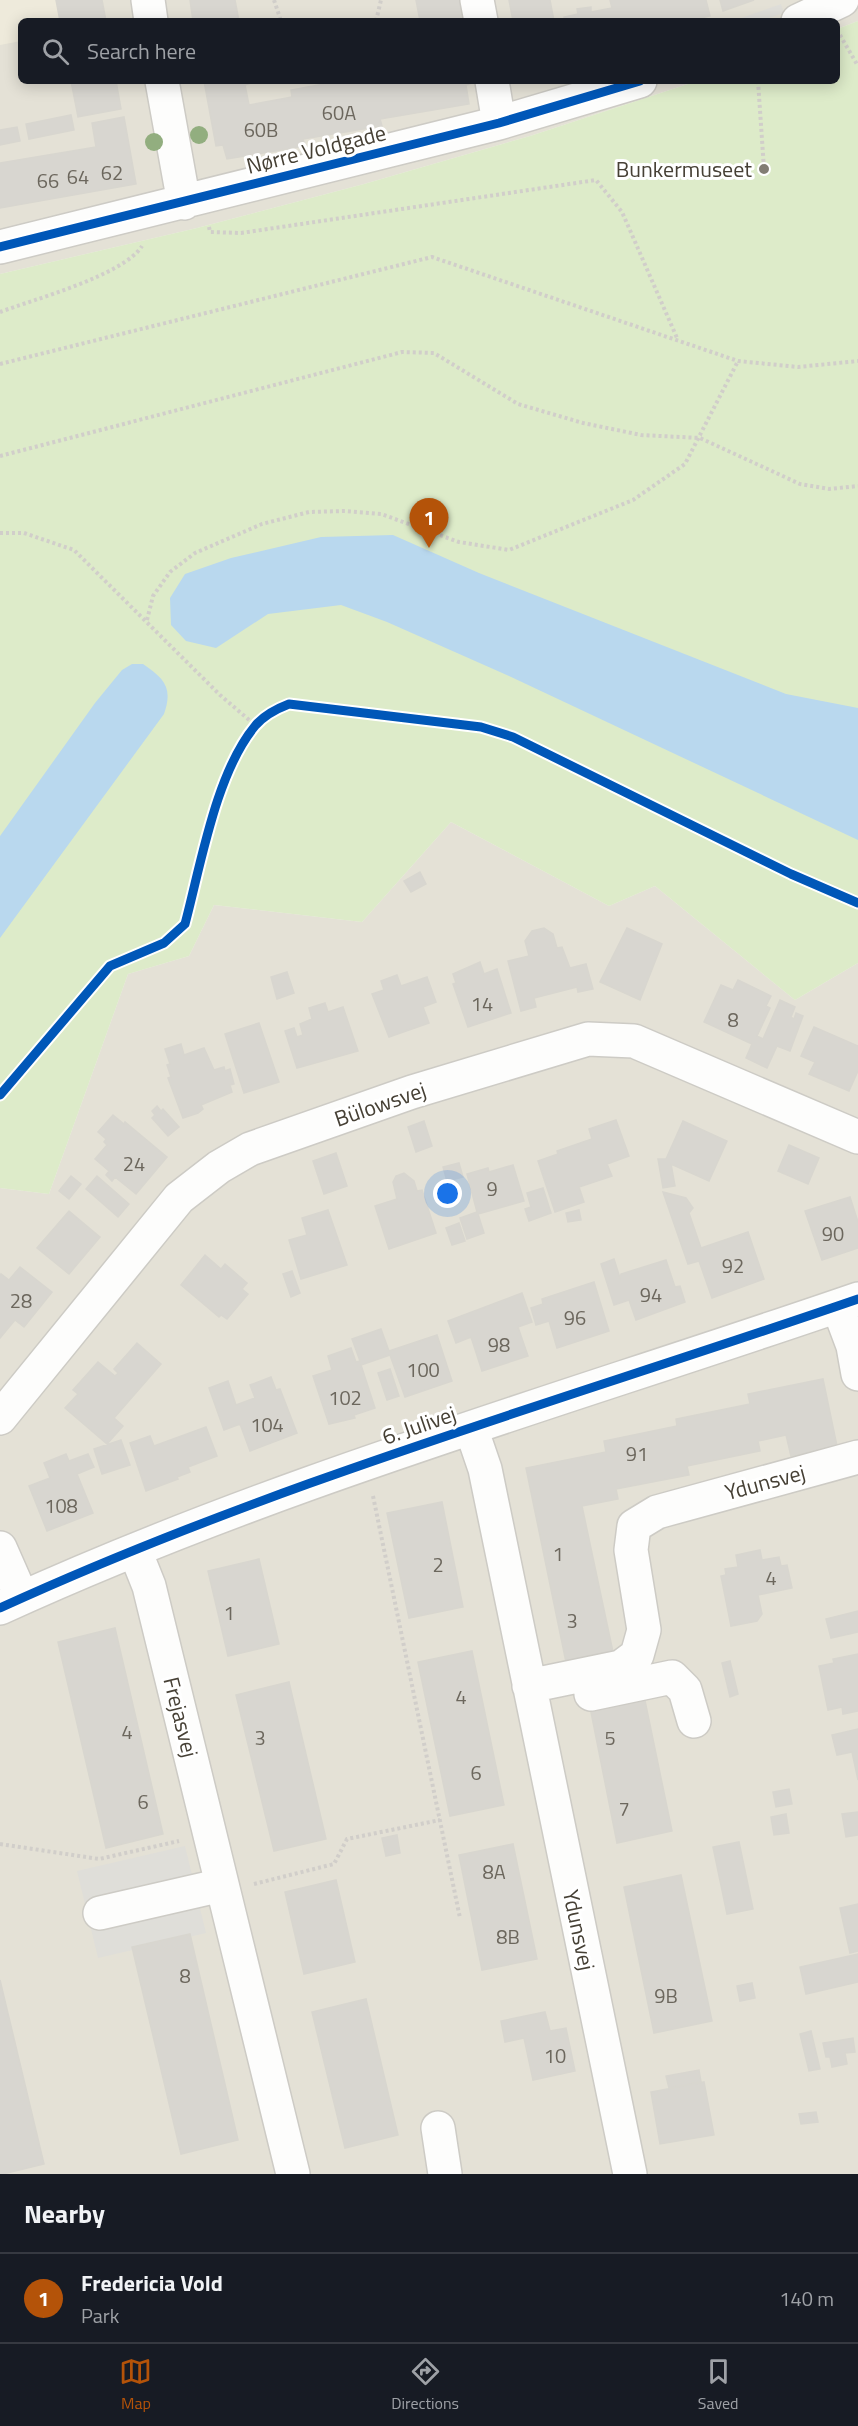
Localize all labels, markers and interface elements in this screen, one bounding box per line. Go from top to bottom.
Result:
search box [18,18,840,84]
text: Search here [87,34,196,68]
icon: search [39,35,72,68]
house number: 60A [322,97,356,128]
house number: 60B [244,114,278,145]
street label: Nørre Voldgade [243,115,389,183]
place label: Bunkermuseet [616,152,752,186]
house number: 62 [101,157,123,188]
house number: 64 [67,161,89,192]
marker: Bunkermuseet [757,162,771,176]
house number: 66 [37,165,59,196]
pin: 1 [410,498,448,548]
house number: 14 [471,988,493,1019]
house number: 8 [727,1004,739,1035]
street label: Bülowsvej [330,1072,430,1136]
house number: 24 [123,1148,145,1179]
house number: 9 [486,1173,498,1204]
your location [433,1179,462,1208]
house number: 90 [822,1218,844,1249]
house number: 92 [722,1250,744,1281]
house number: 94 [640,1279,662,1310]
house number: 28 [10,1285,32,1316]
house number: 96 [564,1302,586,1333]
house number: 98 [488,1329,510,1360]
house number: 100 [406,1354,440,1385]
house number: 102 [328,1382,362,1413]
street label: 6. Julivej [377,1397,461,1453]
house number: 104 [250,1409,284,1440]
house number: 91 [626,1438,648,1469]
street label: Ydunsvej [721,1455,809,1509]
house number: 108 [44,1490,78,1521]
house number: 1 [552,1538,564,1569]
house number: 2 [432,1549,444,1580]
house number: 4 [765,1562,777,1593]
house number: 1 [223,1597,235,1628]
house number: 3 [566,1605,578,1636]
street label: Frejasvej [155,1673,207,1761]
house number: 4 [455,1681,467,1712]
house number: 4 [121,1716,133,1747]
house number: 3 [254,1722,266,1753]
house number: 5 [604,1722,616,1753]
house number: 6 [470,1757,482,1788]
house number: 6 [137,1786,149,1817]
house number: 7 [618,1793,630,1824]
house number: 8A [482,1856,506,1887]
street label: Ydunsvej [554,1886,604,1974]
house number: 8B [496,1921,520,1952]
house number: 8 [179,1960,191,1991]
house number: 9B [654,1980,678,2011]
house number: 10 [544,2040,566,2071]
text: Nearby [24,2194,105,2233]
text: Fredericia Vold [81,2266,223,2300]
text: 1 [38,2283,49,2314]
text: 140 m [779,2283,834,2314]
text: Park [81,2300,119,2331]
tab: Map [119,2355,152,2415]
tab: Directions [391,2355,459,2415]
tab: Saved [698,2355,739,2415]

